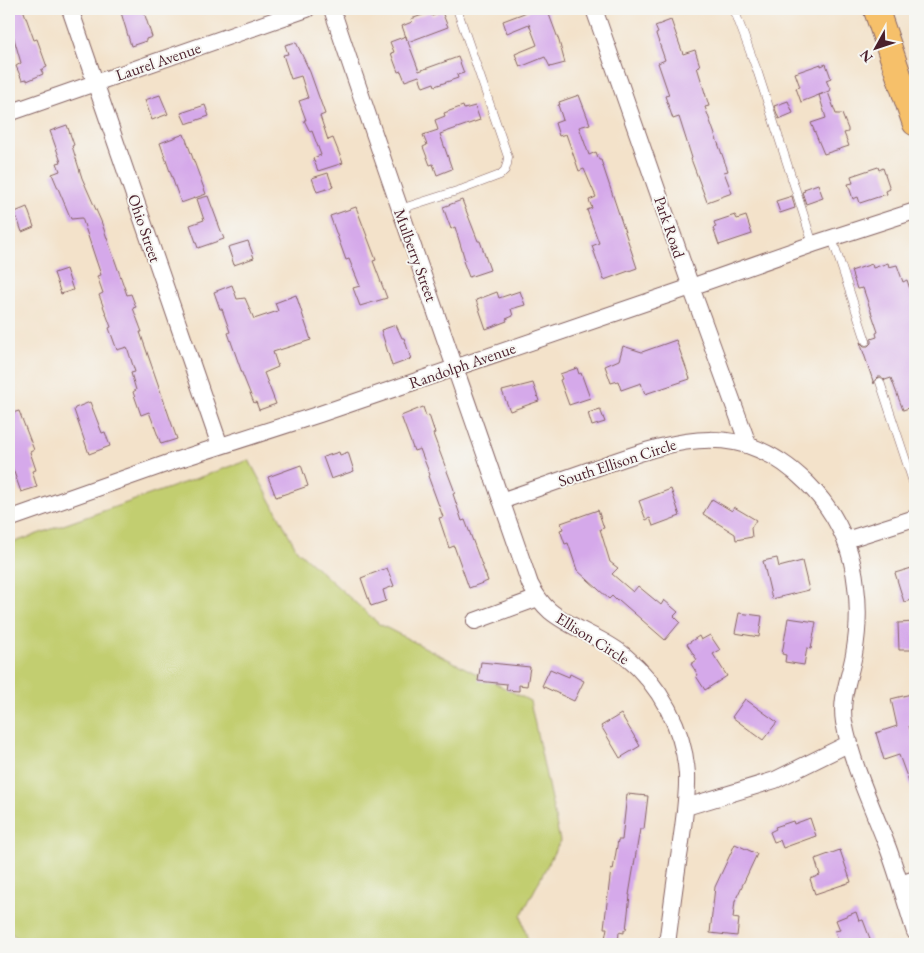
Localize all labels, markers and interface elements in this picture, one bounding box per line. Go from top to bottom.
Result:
north arrow [852,22,902,72]
street label: Laurel Avenue [113,37,204,86]
text: N [855,46,877,66]
street label: Ohio Street [123,191,166,265]
street label: Park Road [649,194,690,262]
street label: Mulberry Street [389,206,442,304]
street label: Randolph Avenue [406,337,518,394]
street label: South Ellison Circle [555,434,679,491]
street label: Ellison Circle [552,608,633,669]

